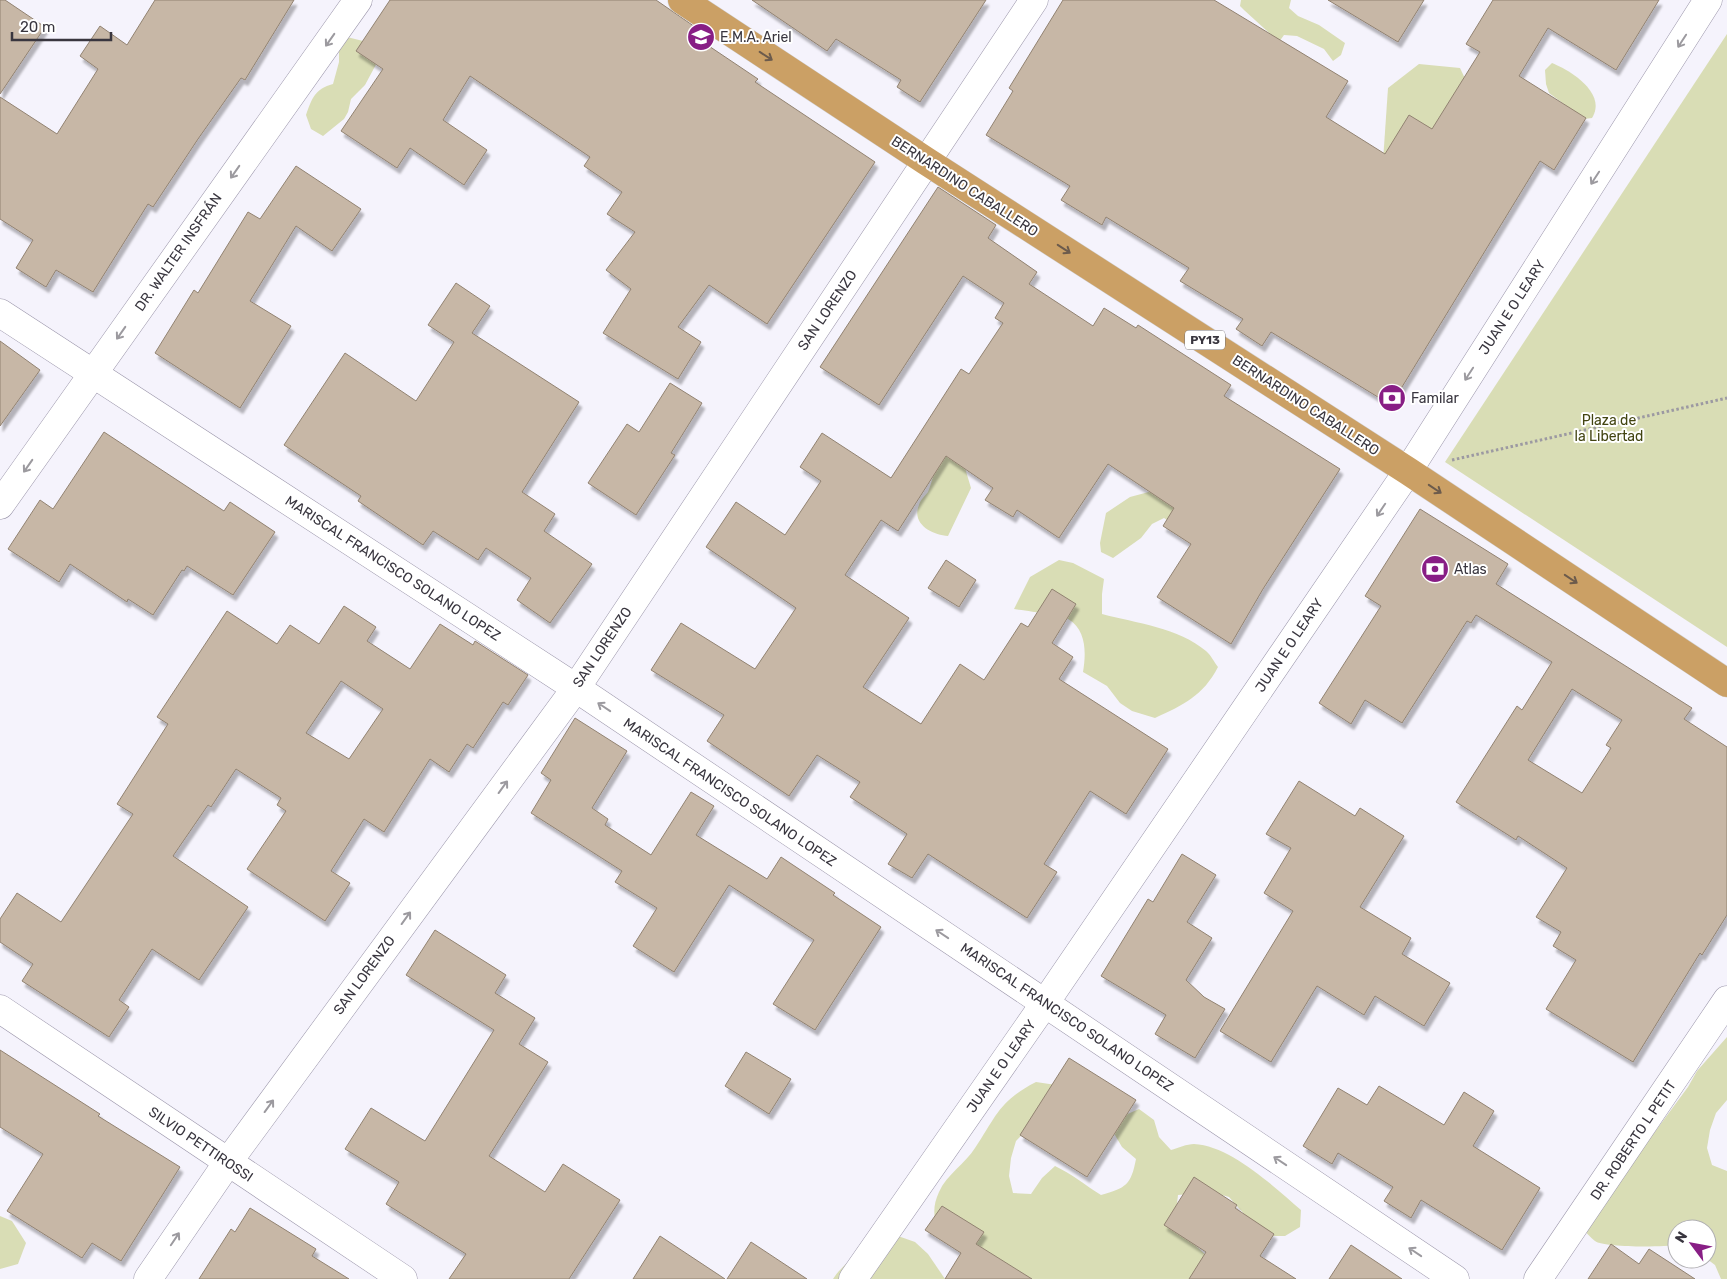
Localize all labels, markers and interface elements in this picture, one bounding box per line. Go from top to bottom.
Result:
scale bar [12,10,111,42]
text: 20 m [20,18,55,36]
school or university icon: E.M.A. Ariel [686,22,716,52]
place label: E.M.A. Ariel [720,29,792,46]
one-way arrow [325,33,335,47]
one-way arrow [1677,34,1687,48]
one-way arrow [759,51,773,61]
street label: BERNARDINO CABALLERO [888,133,1041,240]
one-way arrow [230,165,240,179]
one-way arrow [1589,171,1600,185]
street label: DR. WALTER INSFRÁN [131,190,225,314]
one-way arrow [1056,245,1070,255]
street label: JUAN E O LEARY [1475,257,1549,358]
street label: SAN LORENZO [794,267,861,354]
one-way arrow [116,326,126,340]
road number: PY13 [1185,330,1225,350]
street label: BERNARDINO CABALLERO [1229,352,1382,459]
one-way arrow [1464,367,1475,381]
bank icon: Familar [1377,383,1407,413]
place label: Familar [1411,390,1459,407]
park label: Plaza de la Libertad [1575,412,1643,445]
one-way arrow [23,459,33,473]
one-way arrow [1428,485,1442,495]
street label: MARISCAL FRANCISCO SOLANO LOPEZ [282,492,504,645]
one-way arrow [1376,503,1386,517]
bank icon: Atlas [1420,554,1450,584]
place label: Atlas [1454,561,1487,578]
one-way arrow [1564,574,1578,584]
street label: JUAN E O LEARY [1252,595,1327,695]
street label: SAN LORENZO [569,604,636,691]
one-way arrow [597,701,611,711]
street label: MARISCAL FRANCISCO SOLANO LOPEZ [620,714,840,870]
one-way arrow [497,781,508,794]
one-way arrow [401,912,412,925]
one-way arrow [935,929,949,939]
street label: SAN LORENZO [330,932,399,1018]
street label: MARISCAL FRANCISCO SOLANO LOPEZ [957,939,1177,1095]
street label: JUAN E O LEARY [963,1017,1040,1116]
street label: DR. ROBERTO L PETIT [1587,1077,1680,1203]
one-way arrow [264,1099,274,1113]
street label: SILVIO PETTIROSSI [145,1103,256,1186]
one-way arrow [1273,1156,1287,1166]
north arrow [1667,1219,1717,1269]
text: N [1672,1229,1691,1246]
one-way arrow [170,1232,180,1246]
one-way arrow [1408,1247,1422,1257]

